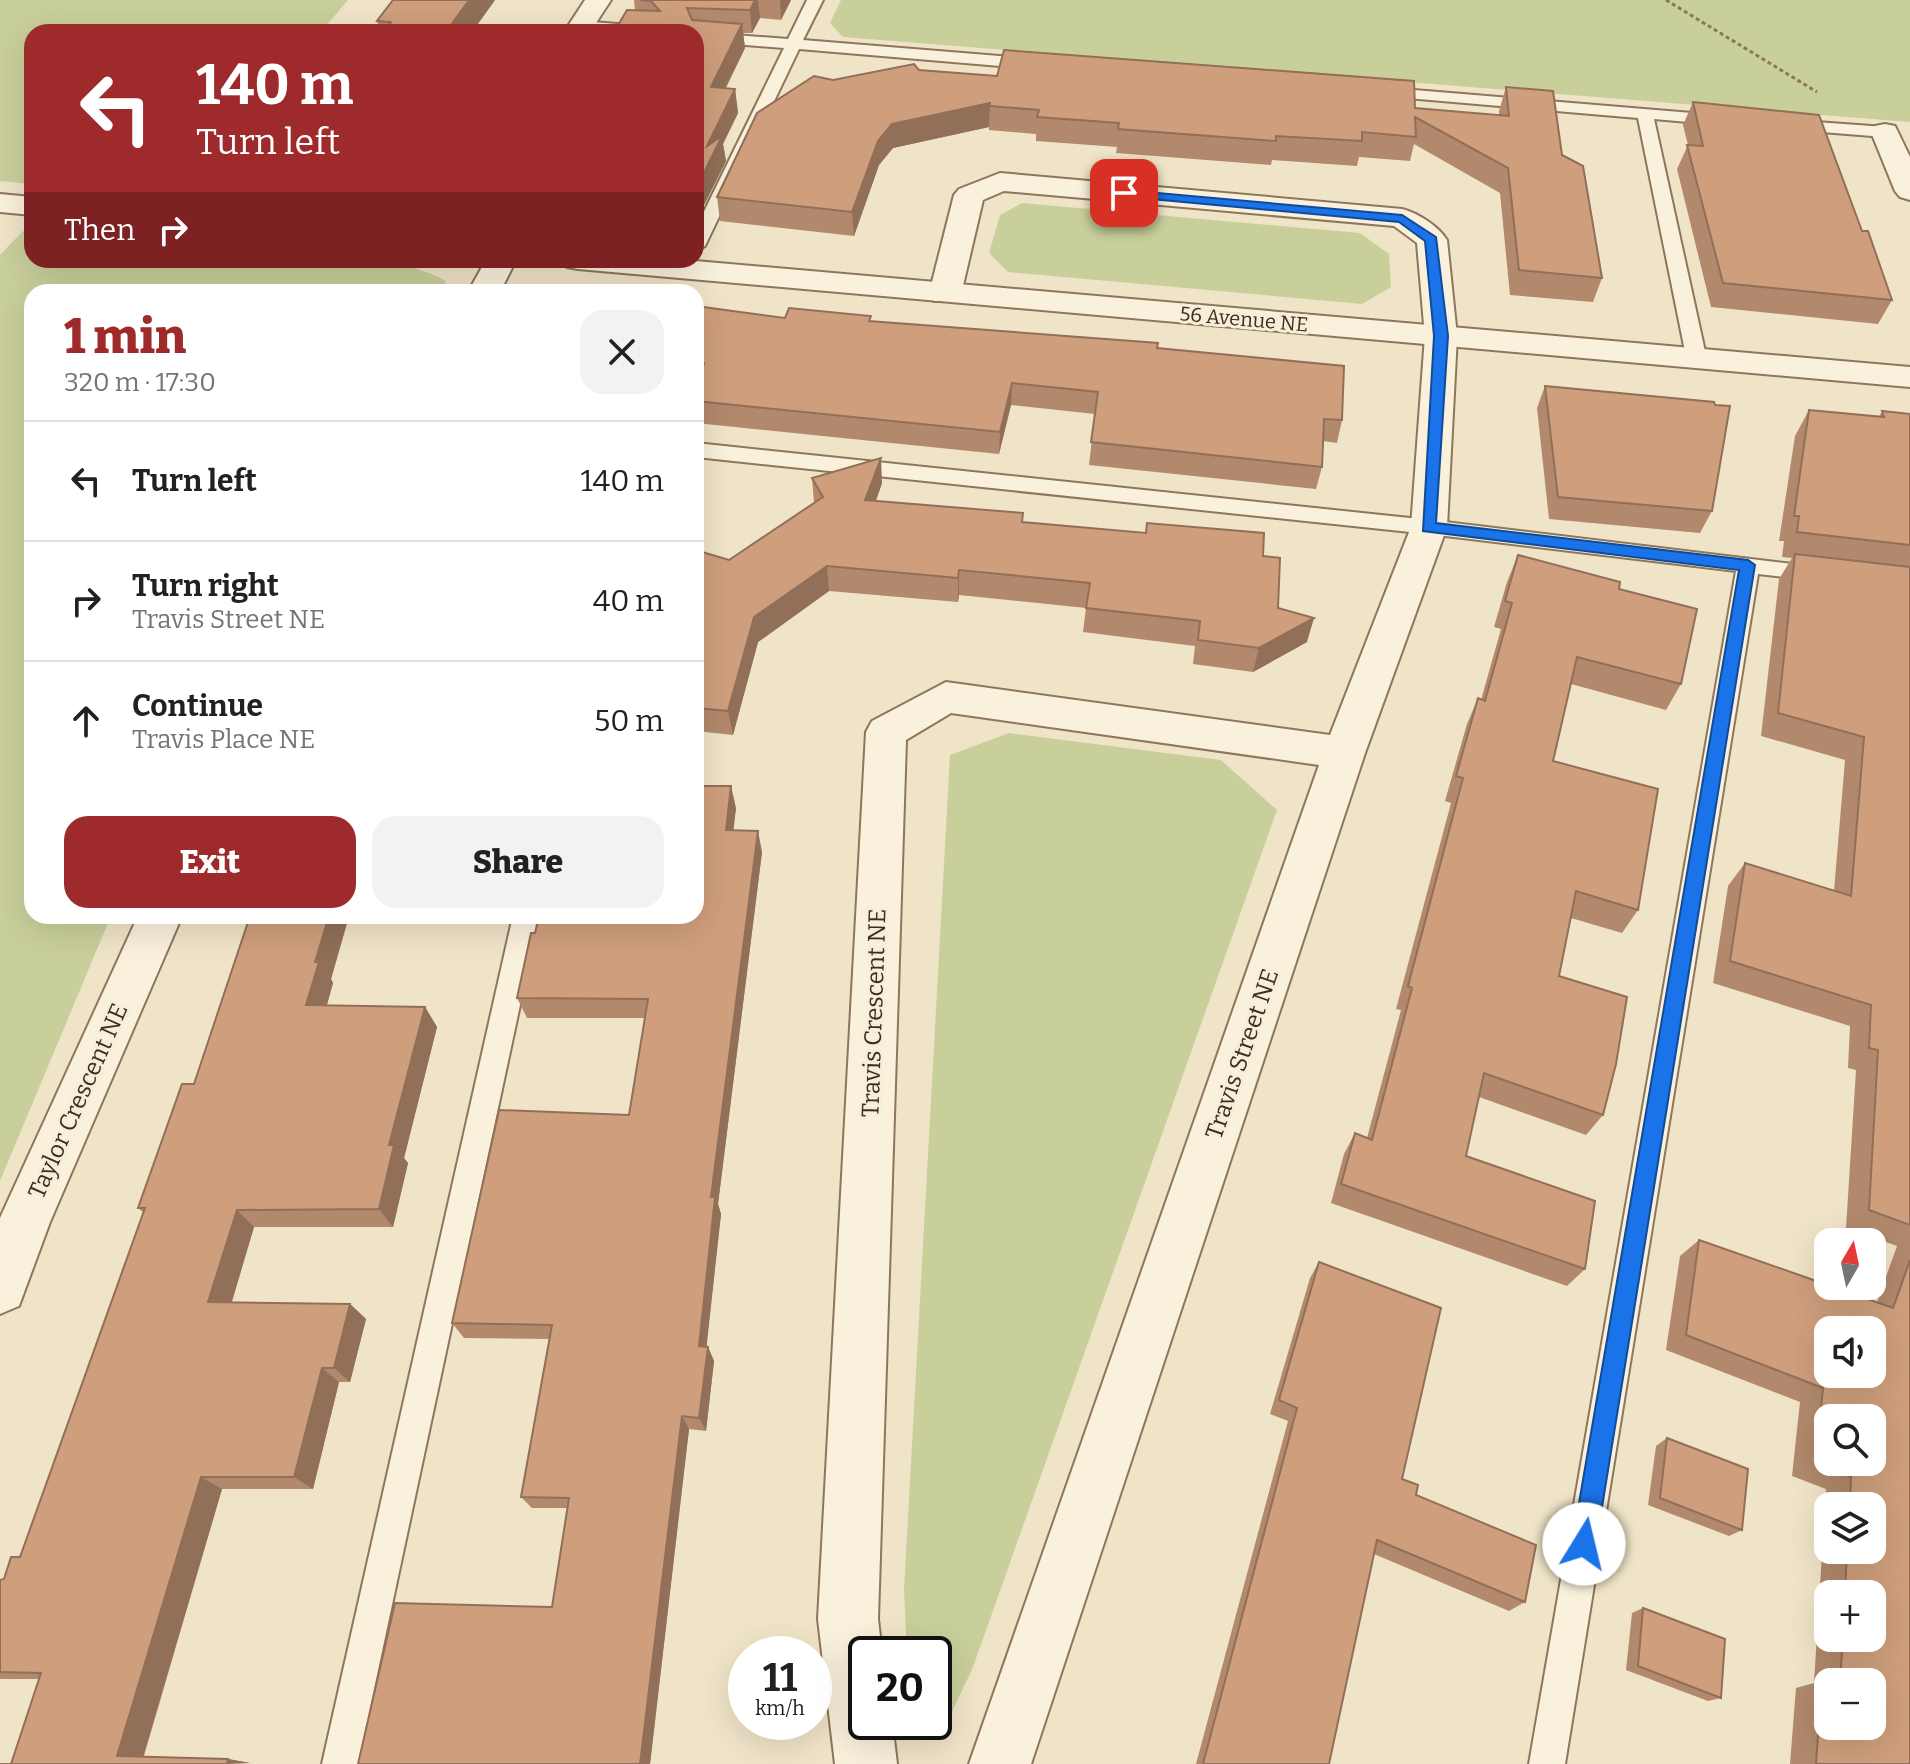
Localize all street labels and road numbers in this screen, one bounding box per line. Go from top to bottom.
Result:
street label: 56 Avenue NE [1179,301,1309,337]
street label: Travis Crescent NE [856,908,892,1118]
street label: Travis Street NE [1200,965,1284,1143]
street label: Taylor Crescent NE [22,999,134,1203]

